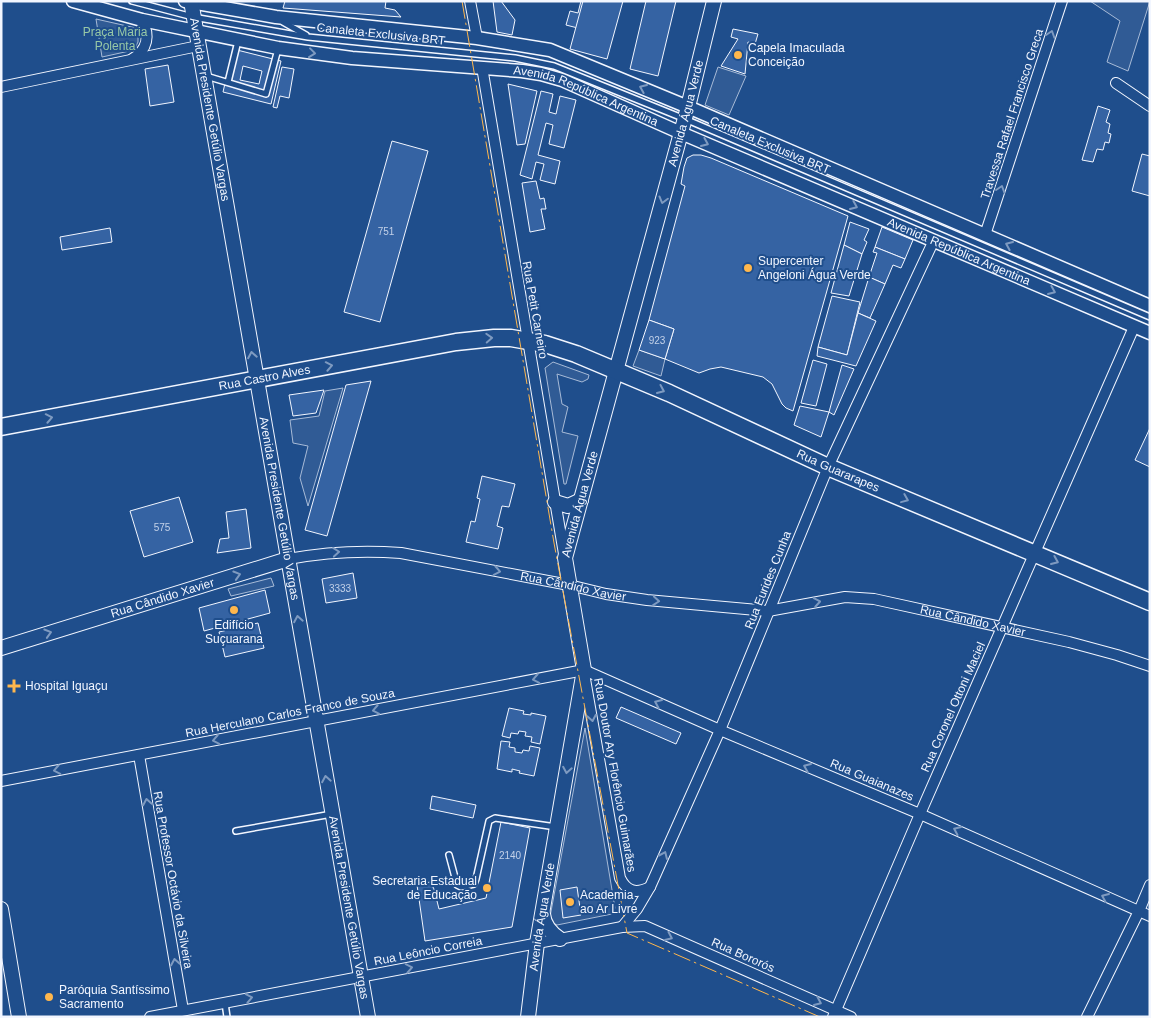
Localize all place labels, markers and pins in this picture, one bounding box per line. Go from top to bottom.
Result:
place label: Capela Imaculada Conceição [748,41,845,69]
marker: Capela Imaculada Conceição [732,49,744,61]
place label: Supercenter Angeloni Água Verde [758,254,871,282]
marker: Supercenter Angeloni Água Verde [742,262,754,274]
marker: Edifício Suçuarana [228,604,240,616]
place label: Edifício Suçuarana [205,618,263,646]
marker: Hospital Iguaçu [7,679,21,693]
place label: Hospital Iguaçu [25,679,108,693]
place label: Secretaria Estadual de Educação [372,874,477,902]
marker: Secretaria Estadual de Educação [481,882,493,894]
place label: Academia ao Ar Livre [580,888,638,916]
marker: Academia ao Ar Livre [564,896,576,908]
place label: Paróquia Santíssimo Sacramento [59,983,170,1011]
marker: Paróquia Santíssimo Sacramento [43,991,55,1003]

